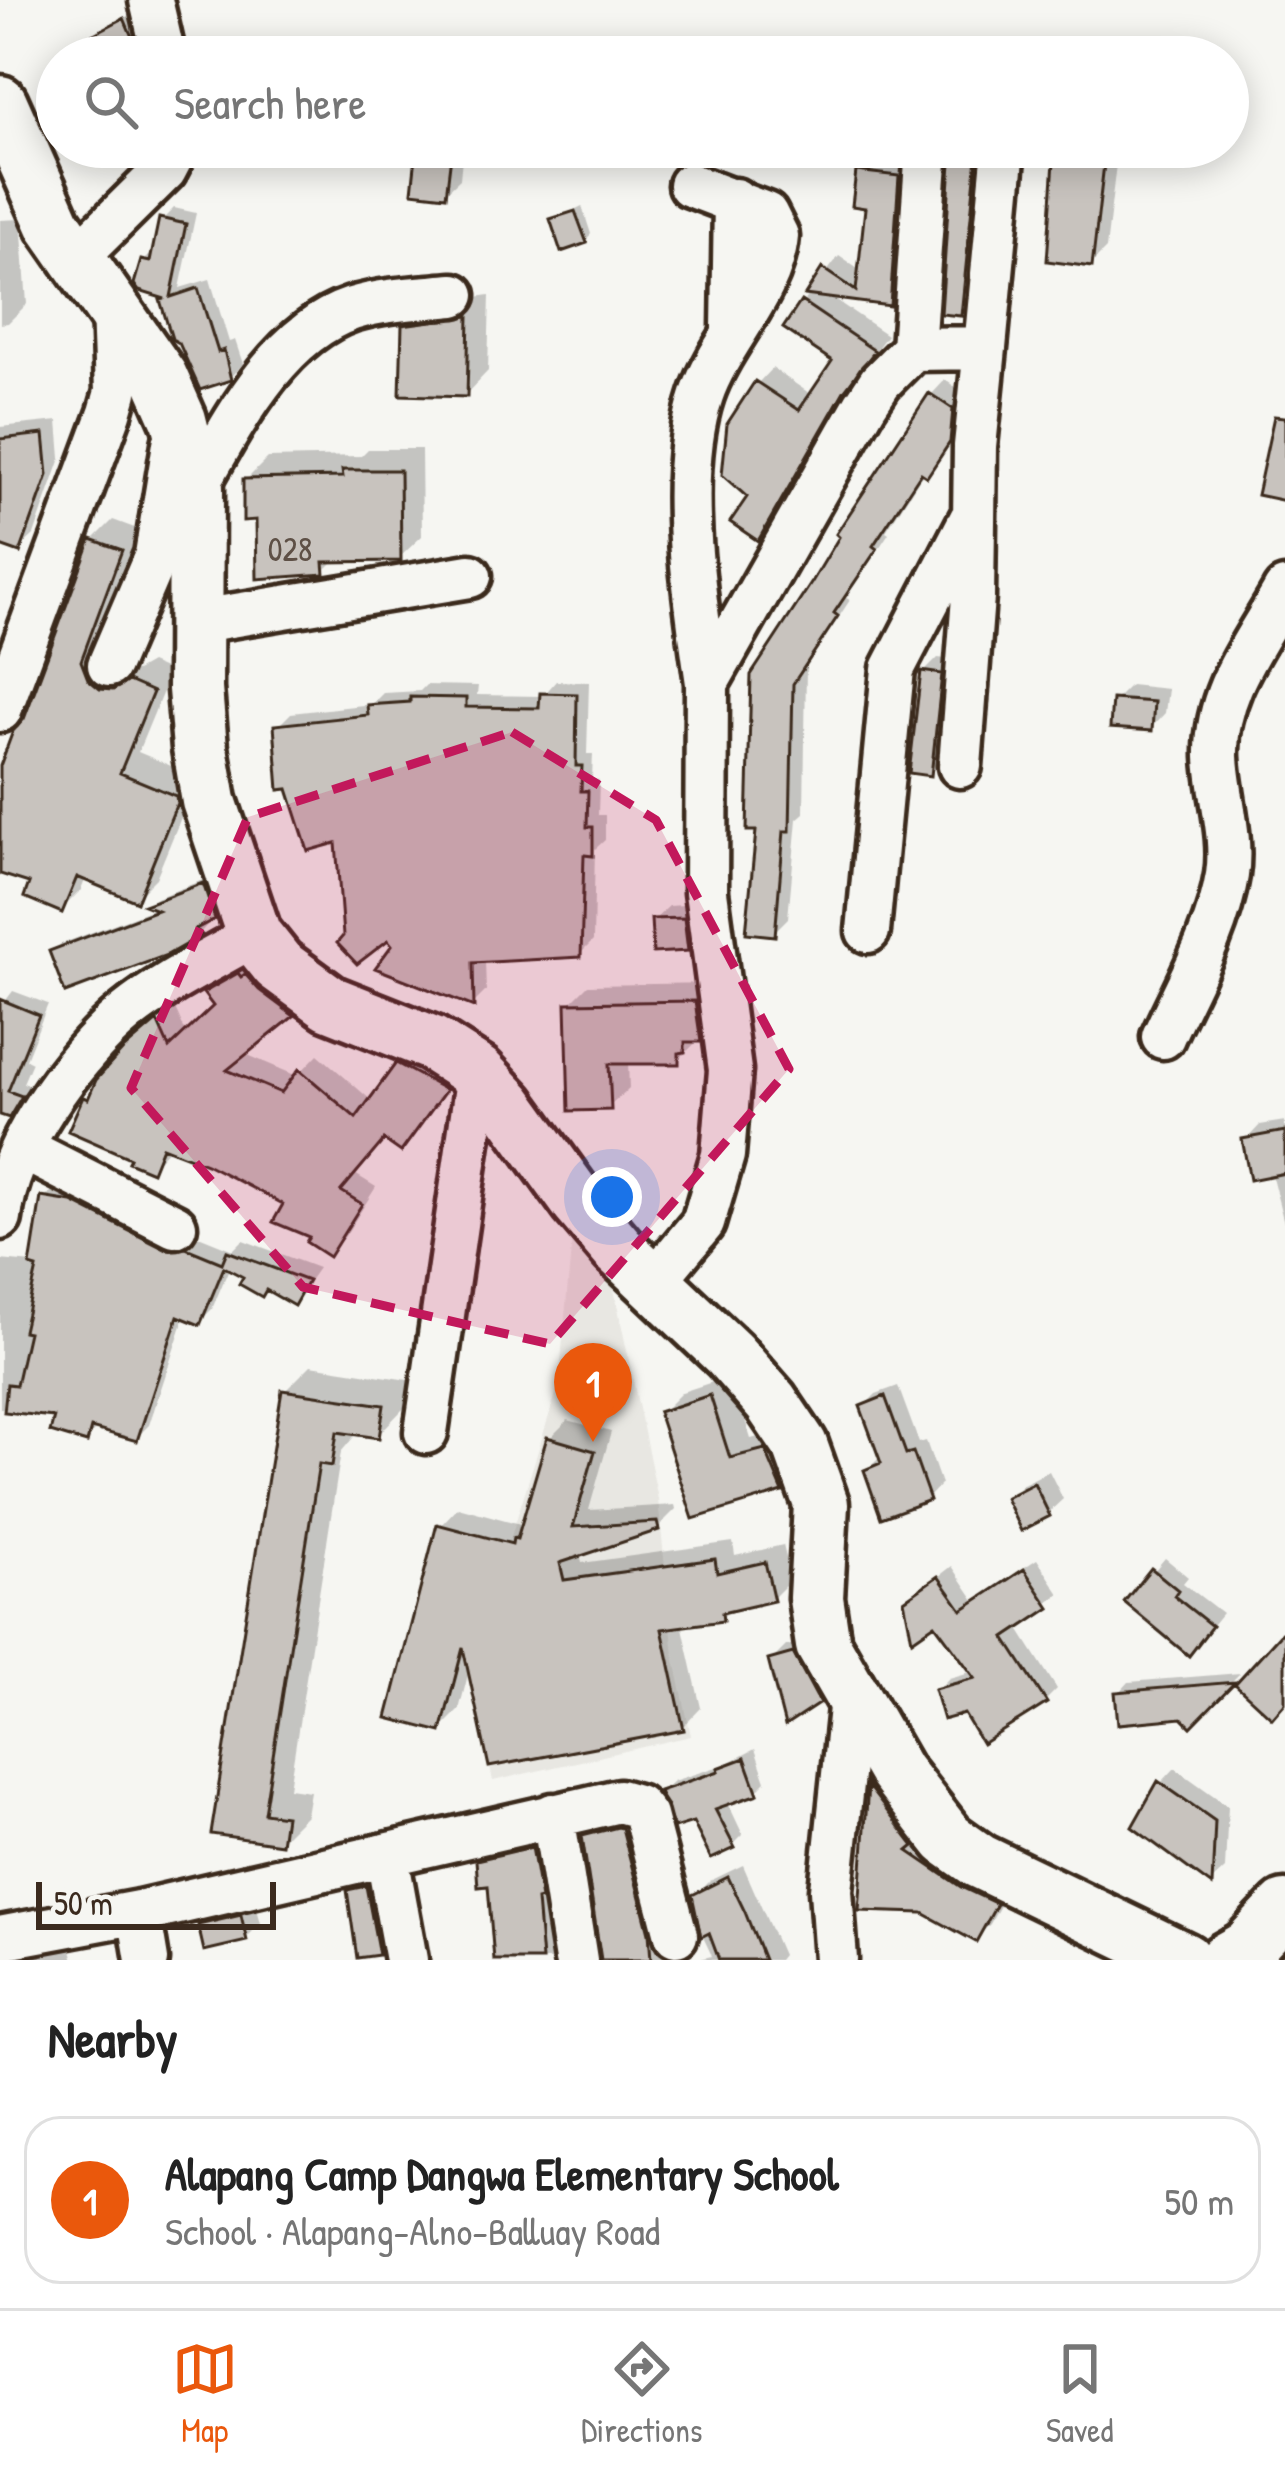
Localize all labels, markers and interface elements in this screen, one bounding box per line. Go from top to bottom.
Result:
search box [36,36,1249,168]
icon: search [78,69,144,135]
text: Search here [174,72,366,133]
house number: 028 [268,527,312,571]
your location [582,1167,642,1227]
pin: 1 [554,1343,632,1442]
scale bar [36,1876,276,1929]
text: 50 m [54,1881,113,1925]
text: Nearby [48,2004,178,2073]
text: Alapang Camp Dangwa Elementary School [165,2143,839,2204]
text: 1 [83,2174,97,2227]
text: 50 m [1165,2174,1234,2227]
text: School · Alapang-Alno-Balluay Road [165,2204,660,2257]
tab: Map [172,2336,238,2452]
tab: Directions [581,2336,703,2452]
tab: Saved [1046,2336,1113,2452]

